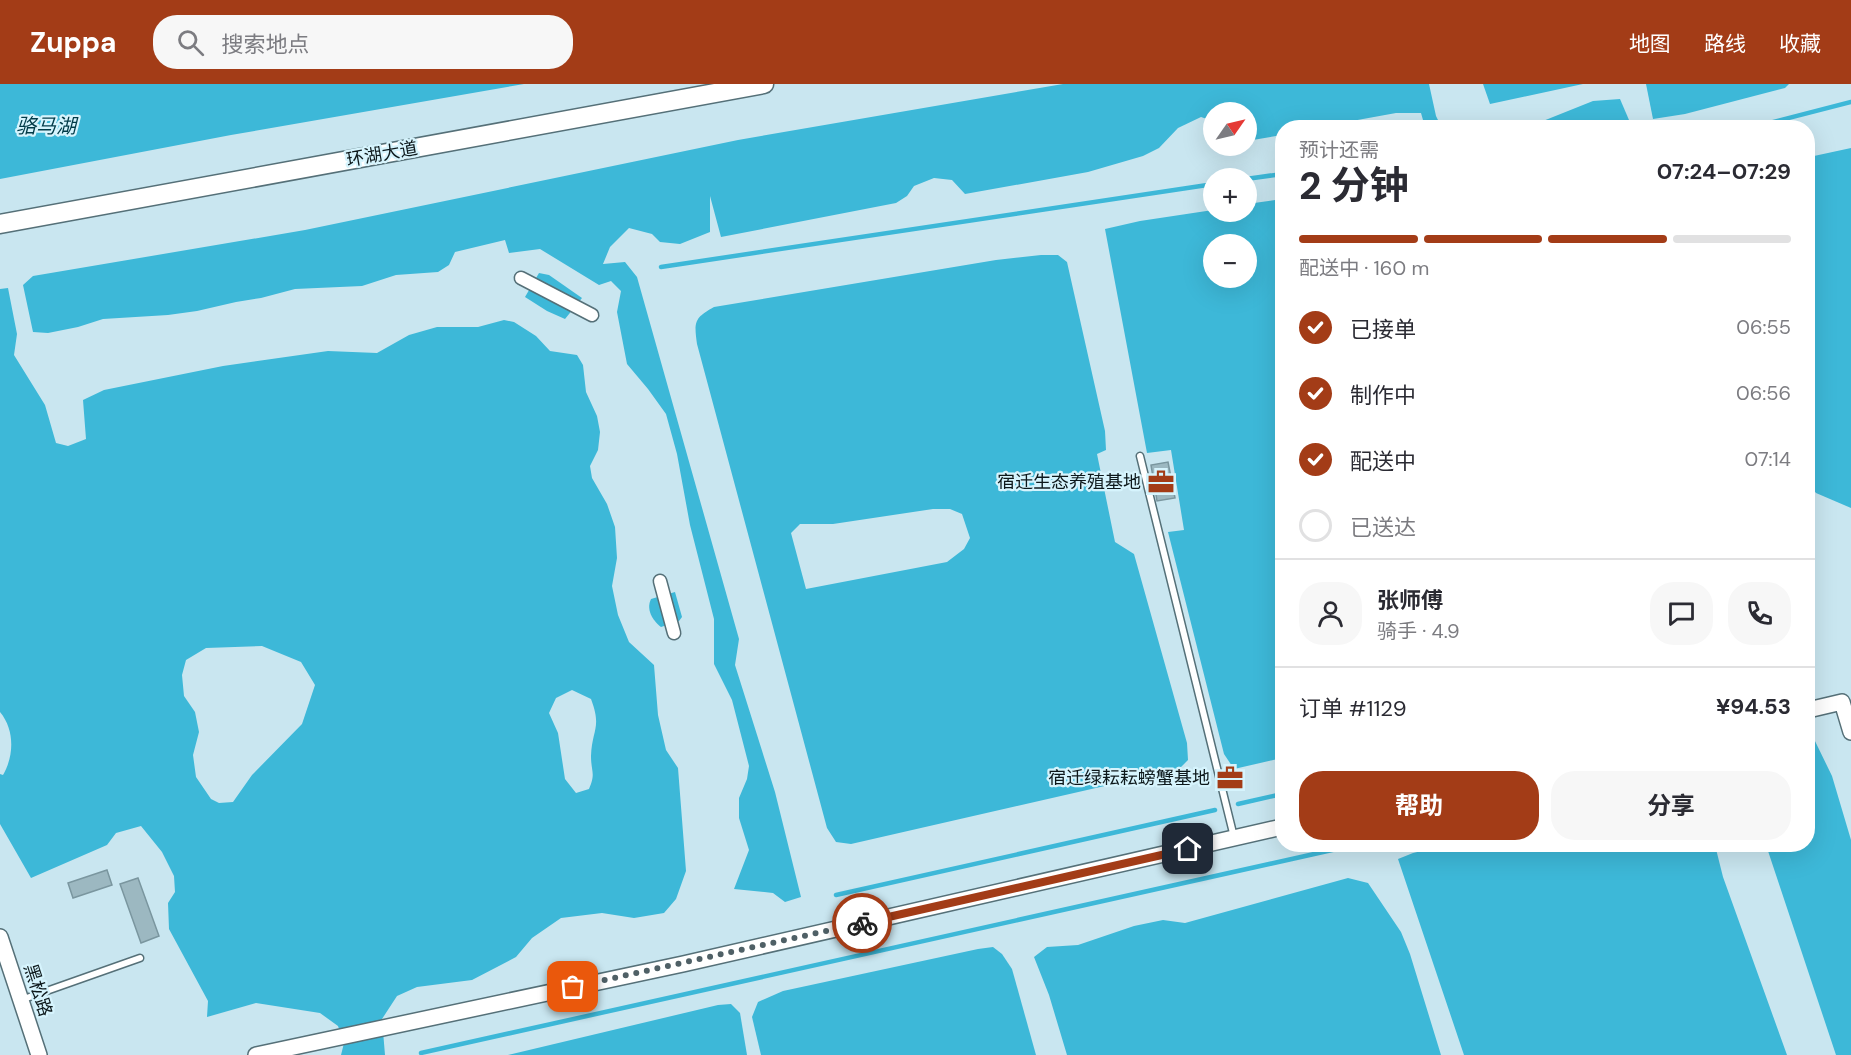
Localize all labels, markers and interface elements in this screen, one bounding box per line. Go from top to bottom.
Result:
search box [153,15,573,69]
text: Zuppa [30,24,117,61]
icon: search [174,26,207,59]
text: 搜索地点 [222,30,310,59]
text: 地图 [1629,30,1671,58]
text: 路线 [1704,30,1746,58]
text: 收藏 [1779,30,1821,58]
north arrow [1203,102,1257,156]
map controls [1203,102,1257,288]
water label: 骆马湖 [16,113,79,139]
street label: 环湖大道 [344,136,420,172]
text: 预计还需 [1299,137,1379,163]
text: 07:24–07:29 [1657,157,1791,186]
text: 2 分钟 [1299,160,1409,211]
button: + [1203,168,1257,222]
button: − [1203,234,1257,288]
text: 配送中 · 160 m [1299,255,1429,281]
icon: check [1299,311,1332,344]
text: 06:55 [1736,314,1791,340]
text: 已接单 [1350,315,1416,344]
icon: check [1299,377,1332,410]
text: 06:56 [1736,380,1791,406]
text: 制作中 [1350,381,1416,410]
icon: check [1299,443,1332,476]
text: 07:14 [1745,446,1791,472]
text: 配送中 [1350,447,1416,476]
office icon: 宿迁生态养殖基地 [1146,467,1176,497]
place label: 宿迁生态养殖基地 [997,470,1141,494]
text: 已送达 [1350,513,1416,542]
button: person [1299,582,1362,645]
button: chat [1650,582,1713,645]
button: phone [1728,582,1791,645]
text: 张师傅 [1377,586,1443,615]
text: 骑手 · 4.9 [1377,618,1460,644]
text: ¥94.53 [1716,692,1791,721]
text: 订单 #1129 [1299,694,1407,723]
office icon: 宿迁绿耘耘螃蟹基地 [1215,763,1245,793]
place label: 宿迁绿耘耘螃蟹基地 [1048,766,1210,790]
button: 帮助 [1299,771,1539,840]
button: 分享 [1551,771,1791,840]
pin [1162,823,1213,874]
icon: home [1171,832,1204,865]
courier [832,893,892,953]
icon: bike [846,907,879,940]
street label: 黑松路 [18,961,58,1019]
pin [547,961,598,1012]
icon: bag [556,970,589,1003]

